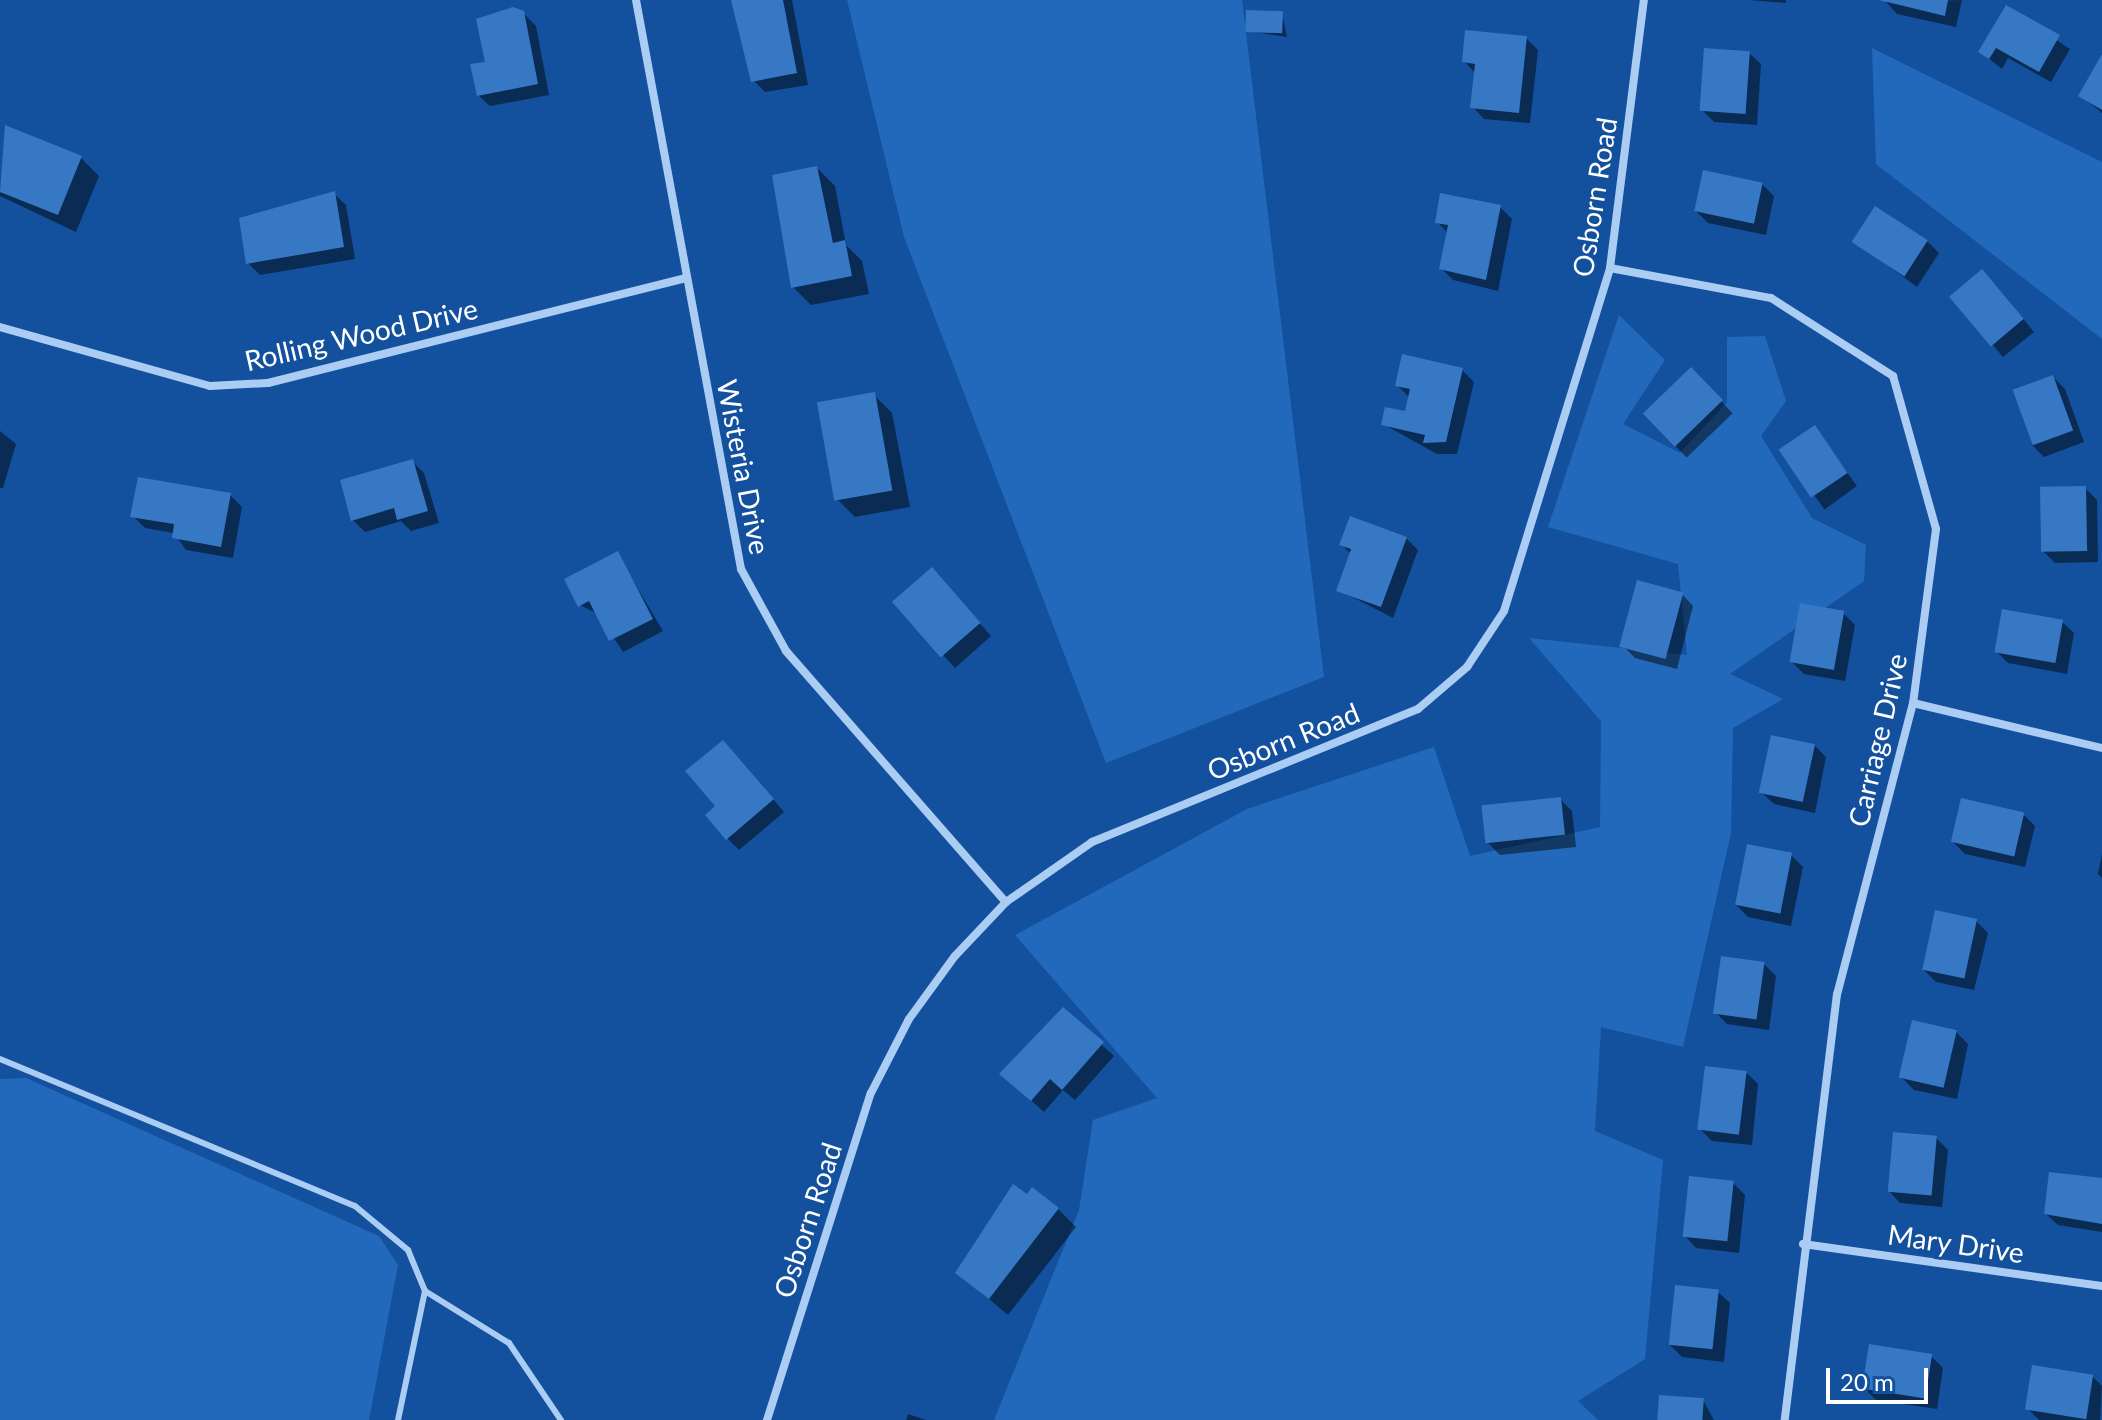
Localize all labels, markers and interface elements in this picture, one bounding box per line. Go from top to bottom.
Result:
street label: Osborn Road [1565,115,1623,279]
street label: Rolling Wood Drive [241,291,481,377]
street label: Wisteria Drive [711,377,777,557]
street label: Carriage Drive [1841,650,1913,830]
street label: Osborn Road [1202,695,1364,787]
street label: Osborn Road [766,1138,848,1302]
street label: Mary Drive [1885,1217,2027,1269]
scale bar [1830,1352,1932,1402]
text: 20 m [1840,1367,1894,1396]

